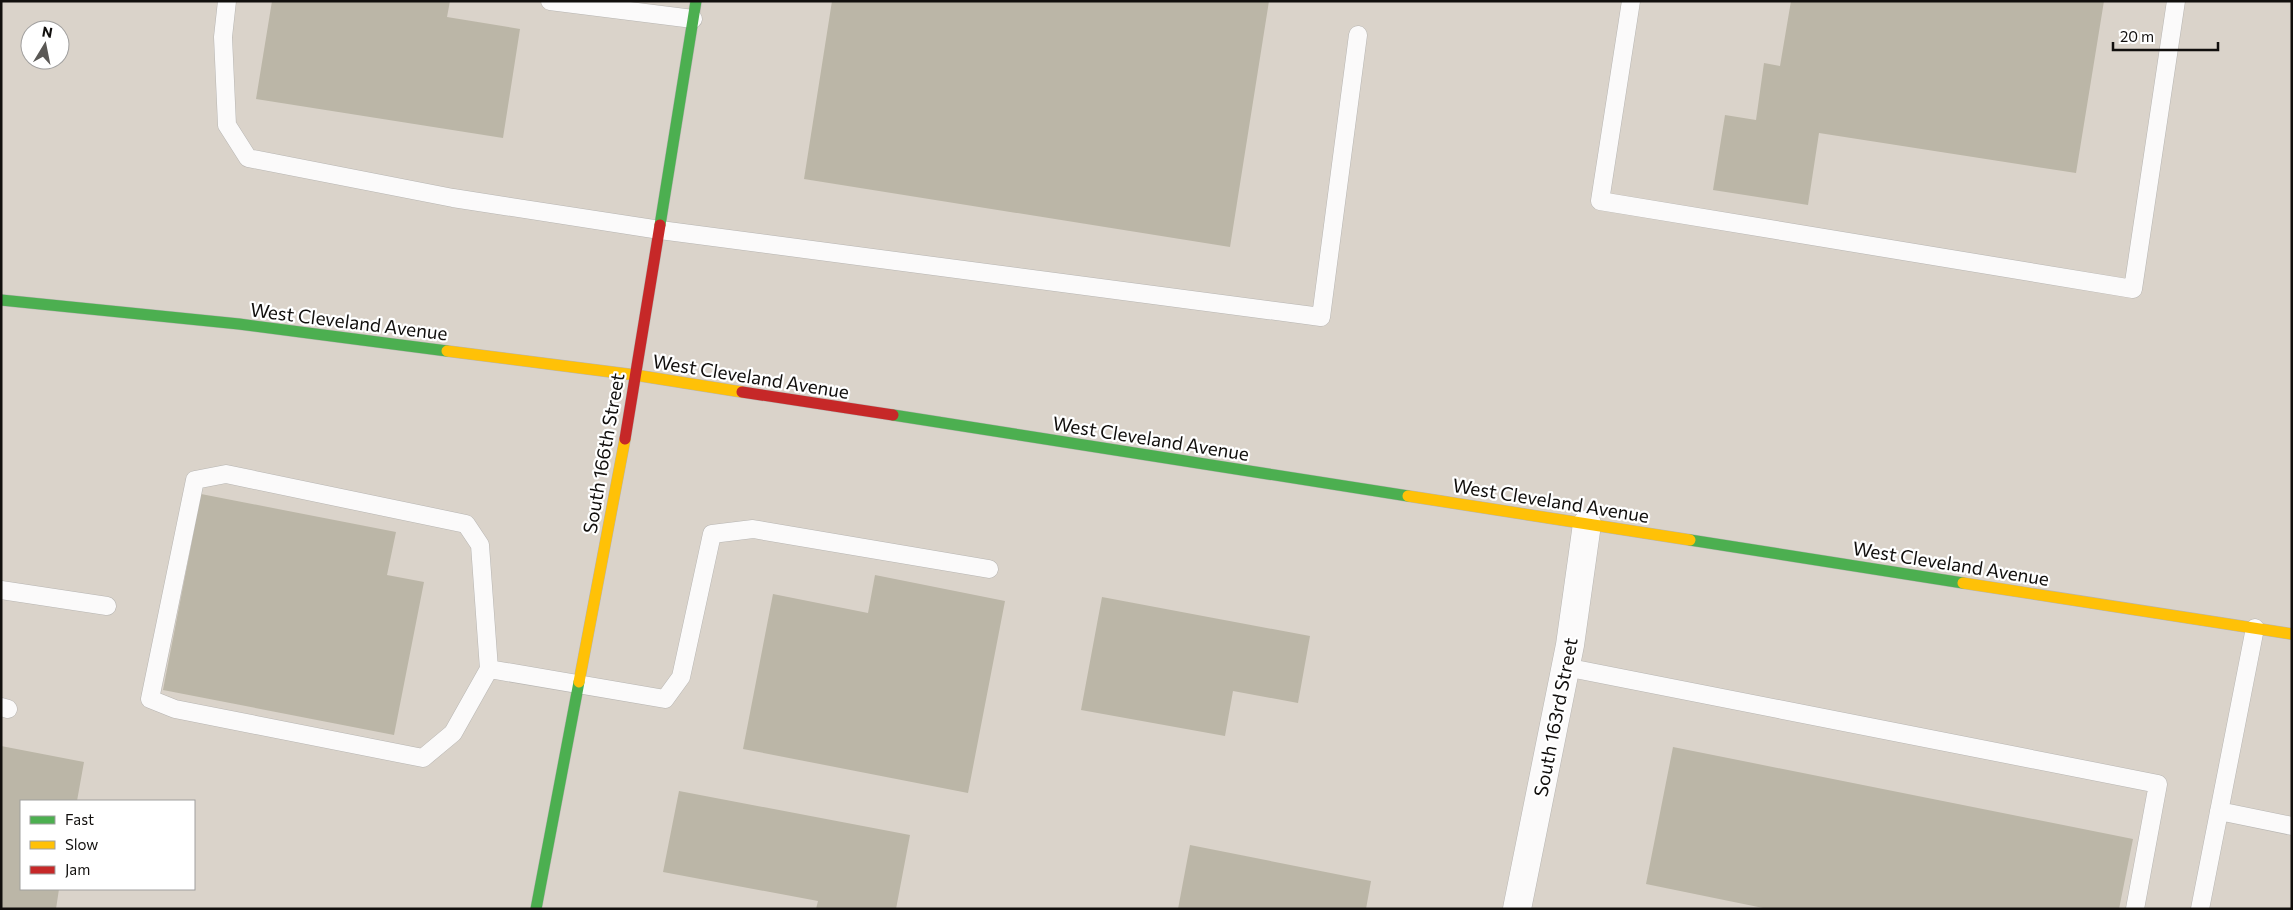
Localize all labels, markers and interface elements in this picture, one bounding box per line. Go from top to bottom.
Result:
north arrow [20,20,70,70]
scale bar [2113,20,2218,52]
text: N [41,22,54,41]
text: 20 m [2120,27,2154,45]
street label: West Cleveland Avenue [249,297,449,345]
street label: West Cleveland Avenue [651,349,851,403]
street label: South 166th Street [578,371,628,535]
street label: West Cleveland Avenue [1051,411,1251,465]
street label: West Cleveland Avenue [1451,473,1651,527]
street label: West Cleveland Avenue [1851,536,2051,590]
street label: South 163rd Street [1528,635,1582,798]
legend [20,800,195,890]
text: Fast [65,810,94,828]
text: Slow [65,835,98,853]
text: Jam [65,860,90,878]

